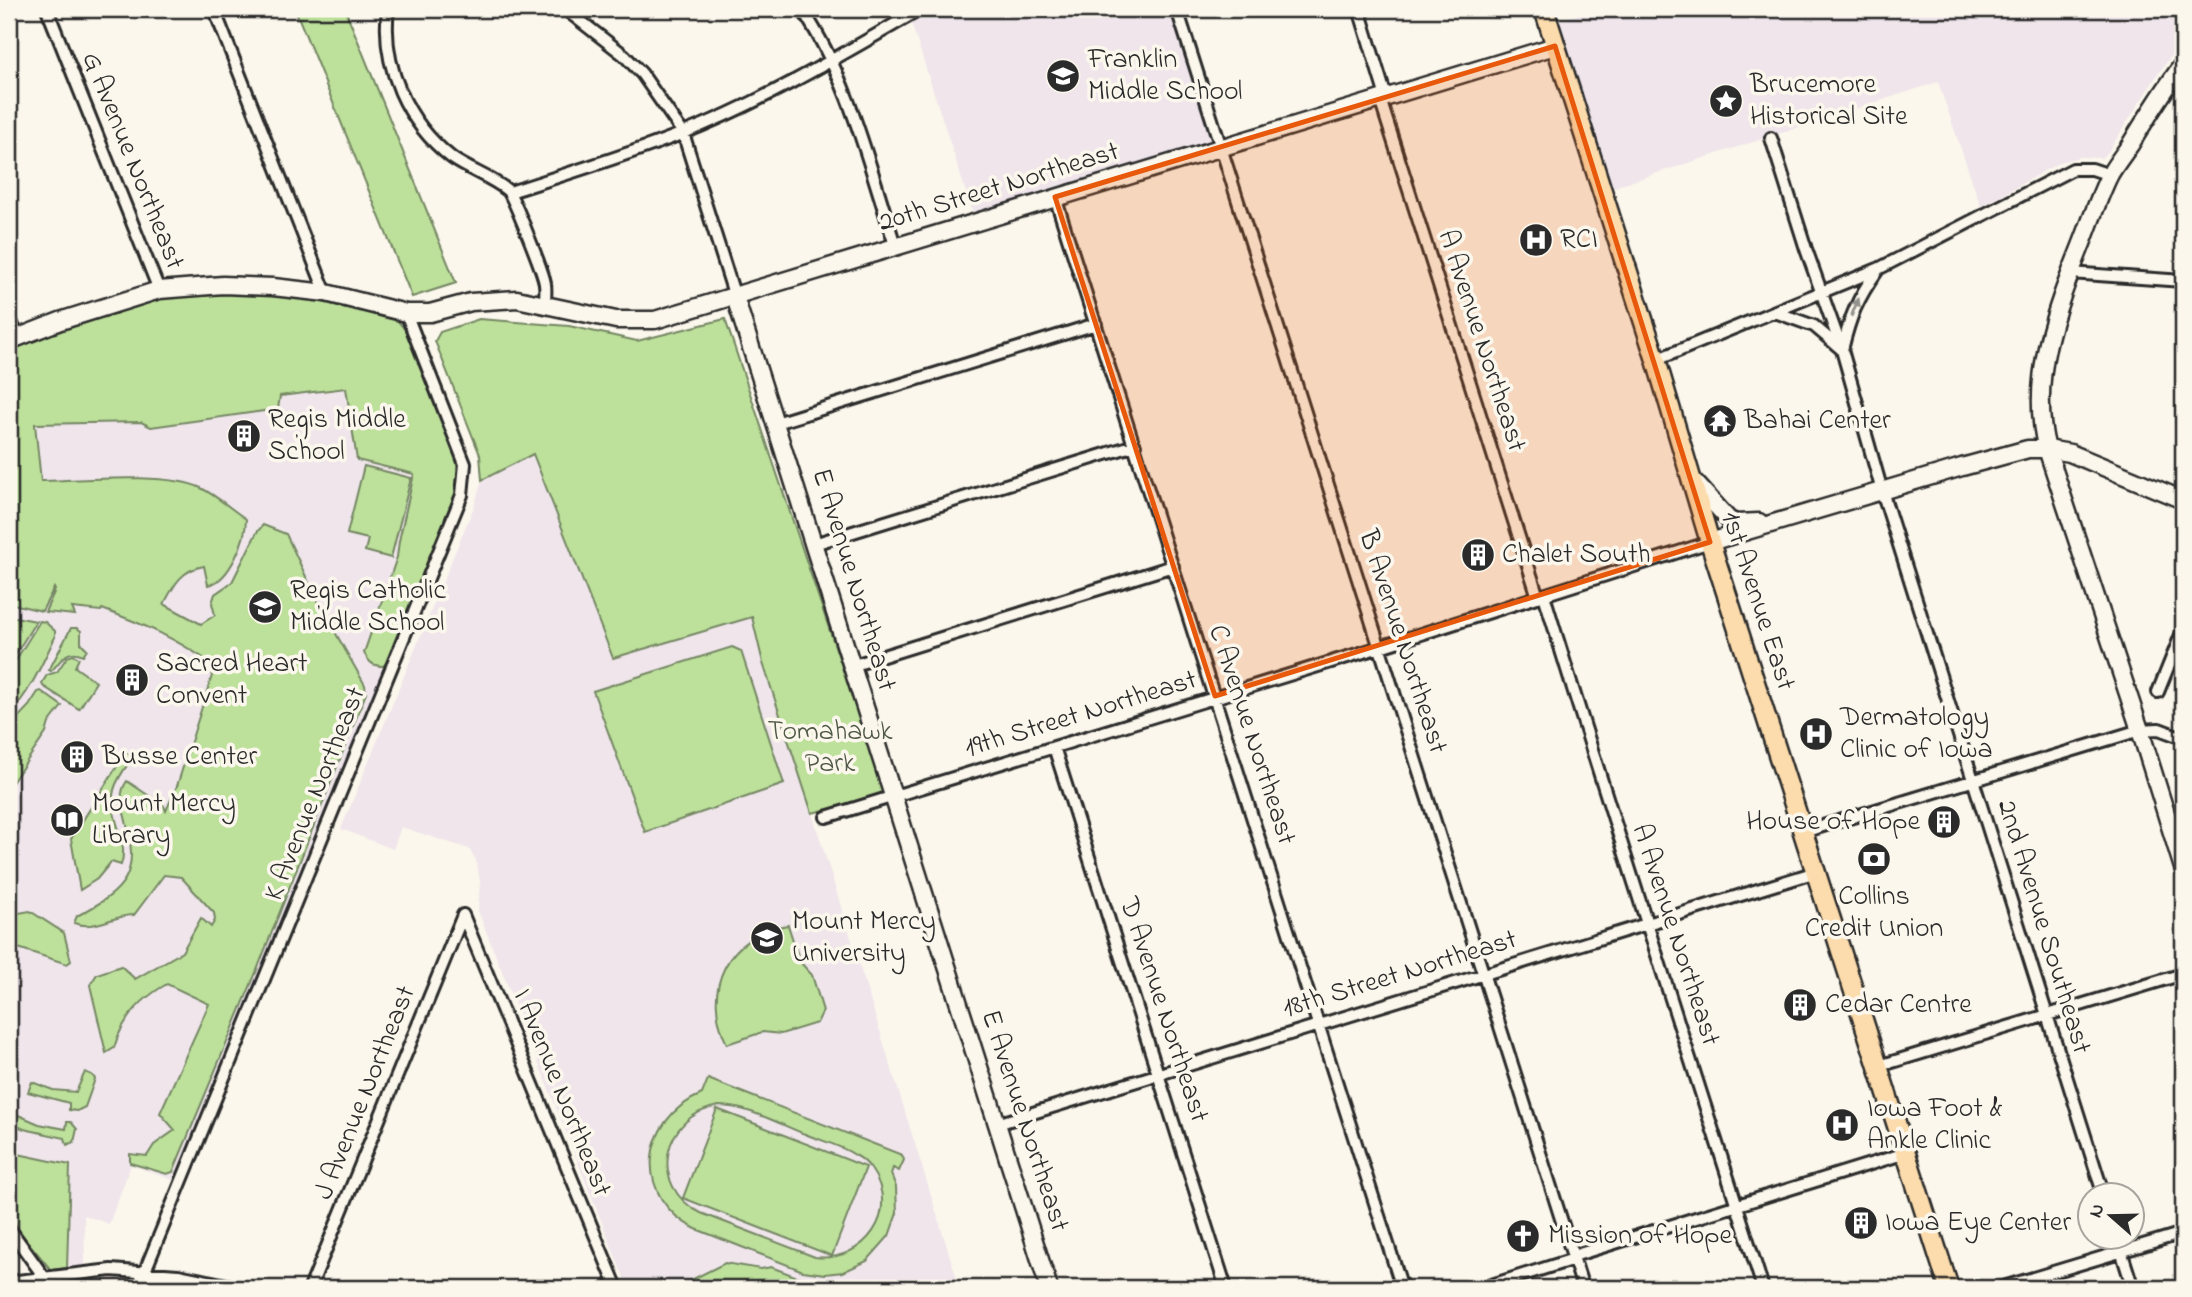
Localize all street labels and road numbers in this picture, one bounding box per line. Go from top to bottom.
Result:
street label: G Avenue Northeast [70,46,194,276]
street label: 20th Street Northeast [874,132,1124,244]
street label: A Avenue Northeast [1426,225,1536,457]
street label: E Avenue Northeast [800,464,906,696]
street label: 1st Avenue East [1709,506,1805,696]
street label: B Avenue Northeast [1346,524,1457,759]
street label: C Avenue Northeast [1196,620,1306,850]
street label: 19th Street Northeast [960,660,1202,770]
street label: K Avenue Northeast [254,681,378,907]
street label: 2nd Avenue Southeast [1985,795,2101,1059]
street label: A Avenue Northeast [1620,819,1730,1051]
street label: D Avenue Northeast [1107,891,1219,1128]
street label: 18th Street Northeast [1278,920,1522,1030]
street label: J Avenue Northeast [304,980,428,1206]
street label: I Avenue Northeast [501,983,621,1203]
street label: E Avenue Northeast [969,1005,1079,1237]

